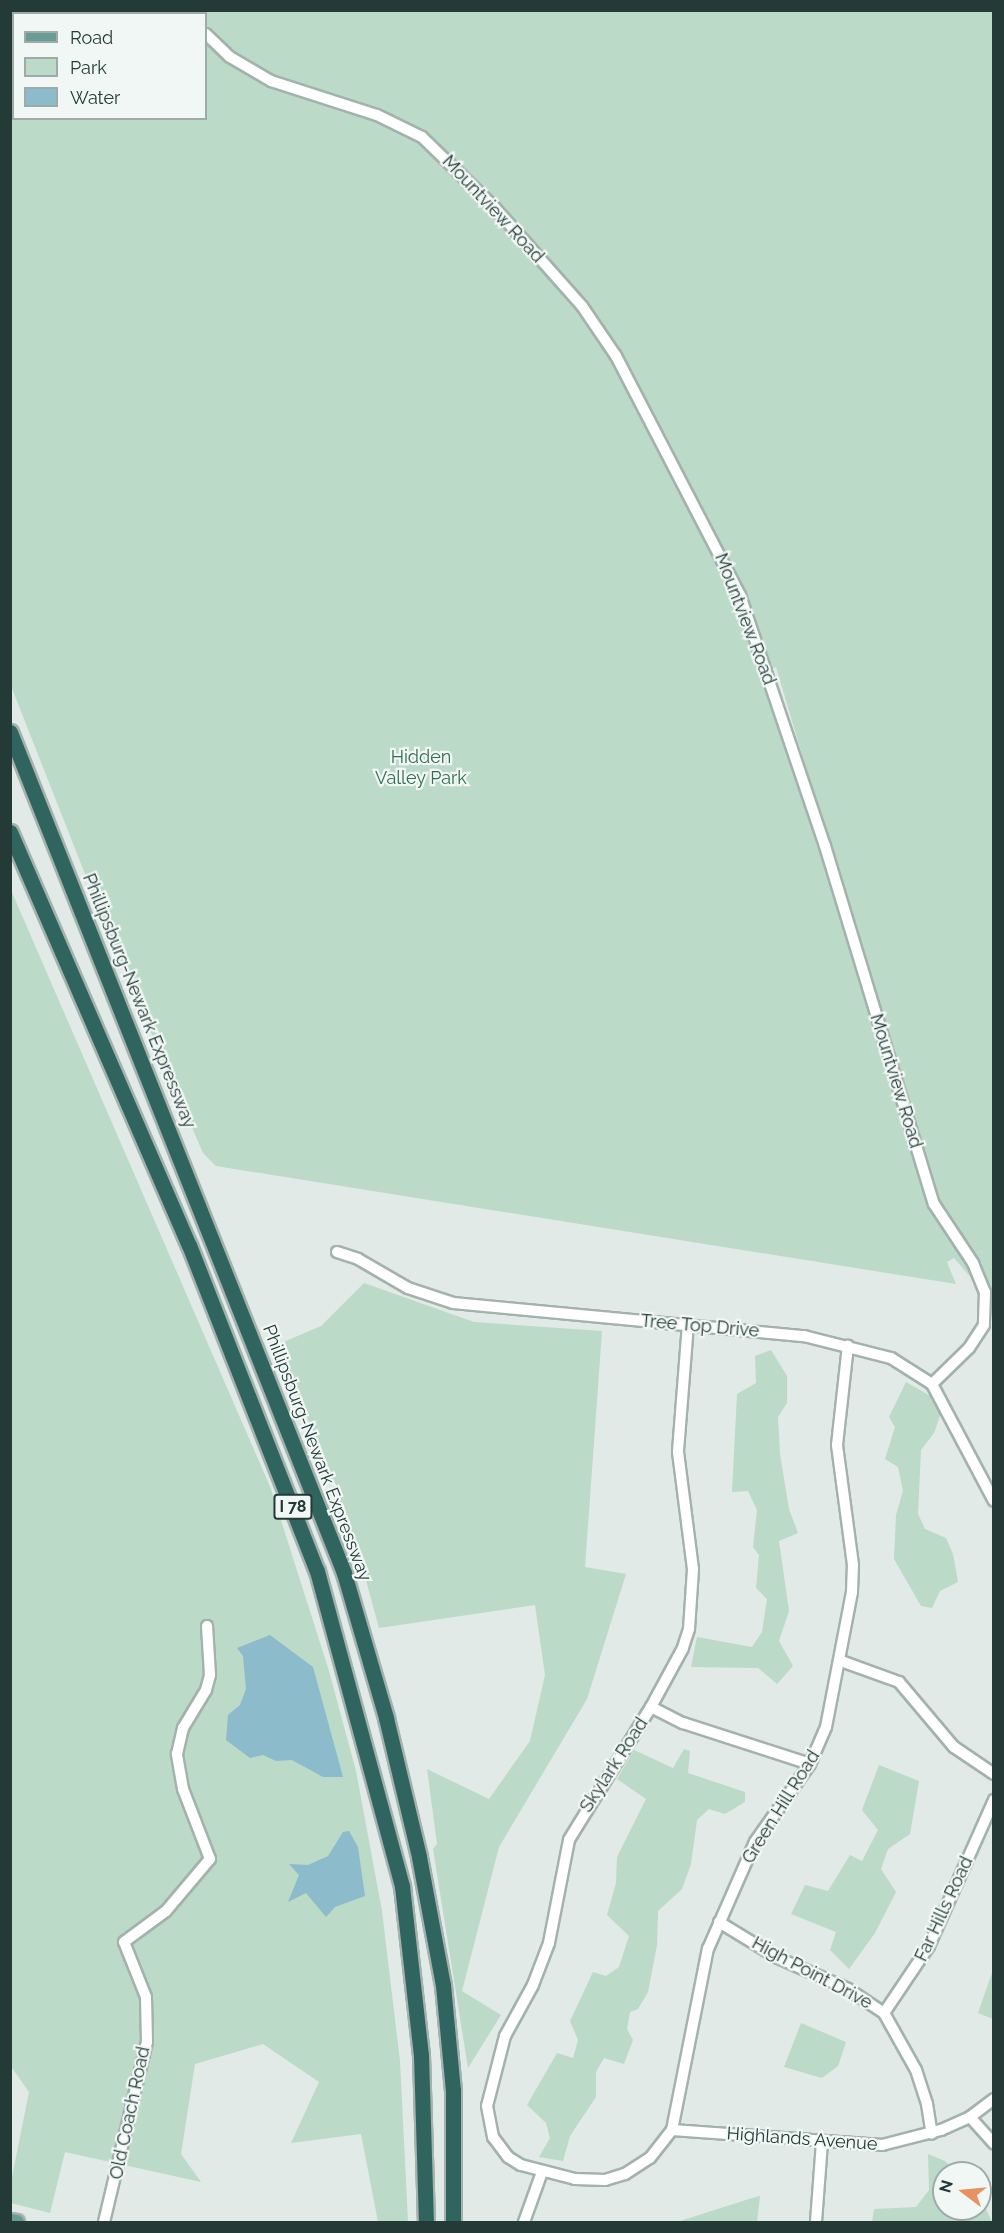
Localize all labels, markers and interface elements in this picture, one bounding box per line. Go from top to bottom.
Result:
legend [12,12,207,120]
text: Road [70,27,113,48]
text: Park [70,57,107,78]
text: Water [70,87,120,108]
street label: Mountview Road [437,151,549,267]
street label: Mountview Road [710,550,780,688]
park label: Hidden Valley Park [375,747,467,789]
street label: Phillipsburg-Newark Expressway [78,870,200,1132]
street label: Mountview Road [865,1011,927,1151]
street label: Tree Top Drive [640,1310,760,1342]
street label: Phillipsburg-Newark Expressway [258,1322,376,1584]
road number: I 78 [272,1494,314,1520]
street label: Skylark Road [575,1714,653,1816]
street label: Green Hill Road [737,1746,825,1868]
street label: Far Hills Road [910,1853,978,1965]
street label: High Point Drive [748,1932,876,2014]
street label: Old Coach Road [105,2045,155,2181]
street label: Highlands Avenue [726,2123,878,2155]
north arrow [932,2161,992,2221]
text: N [935,2178,957,2195]

